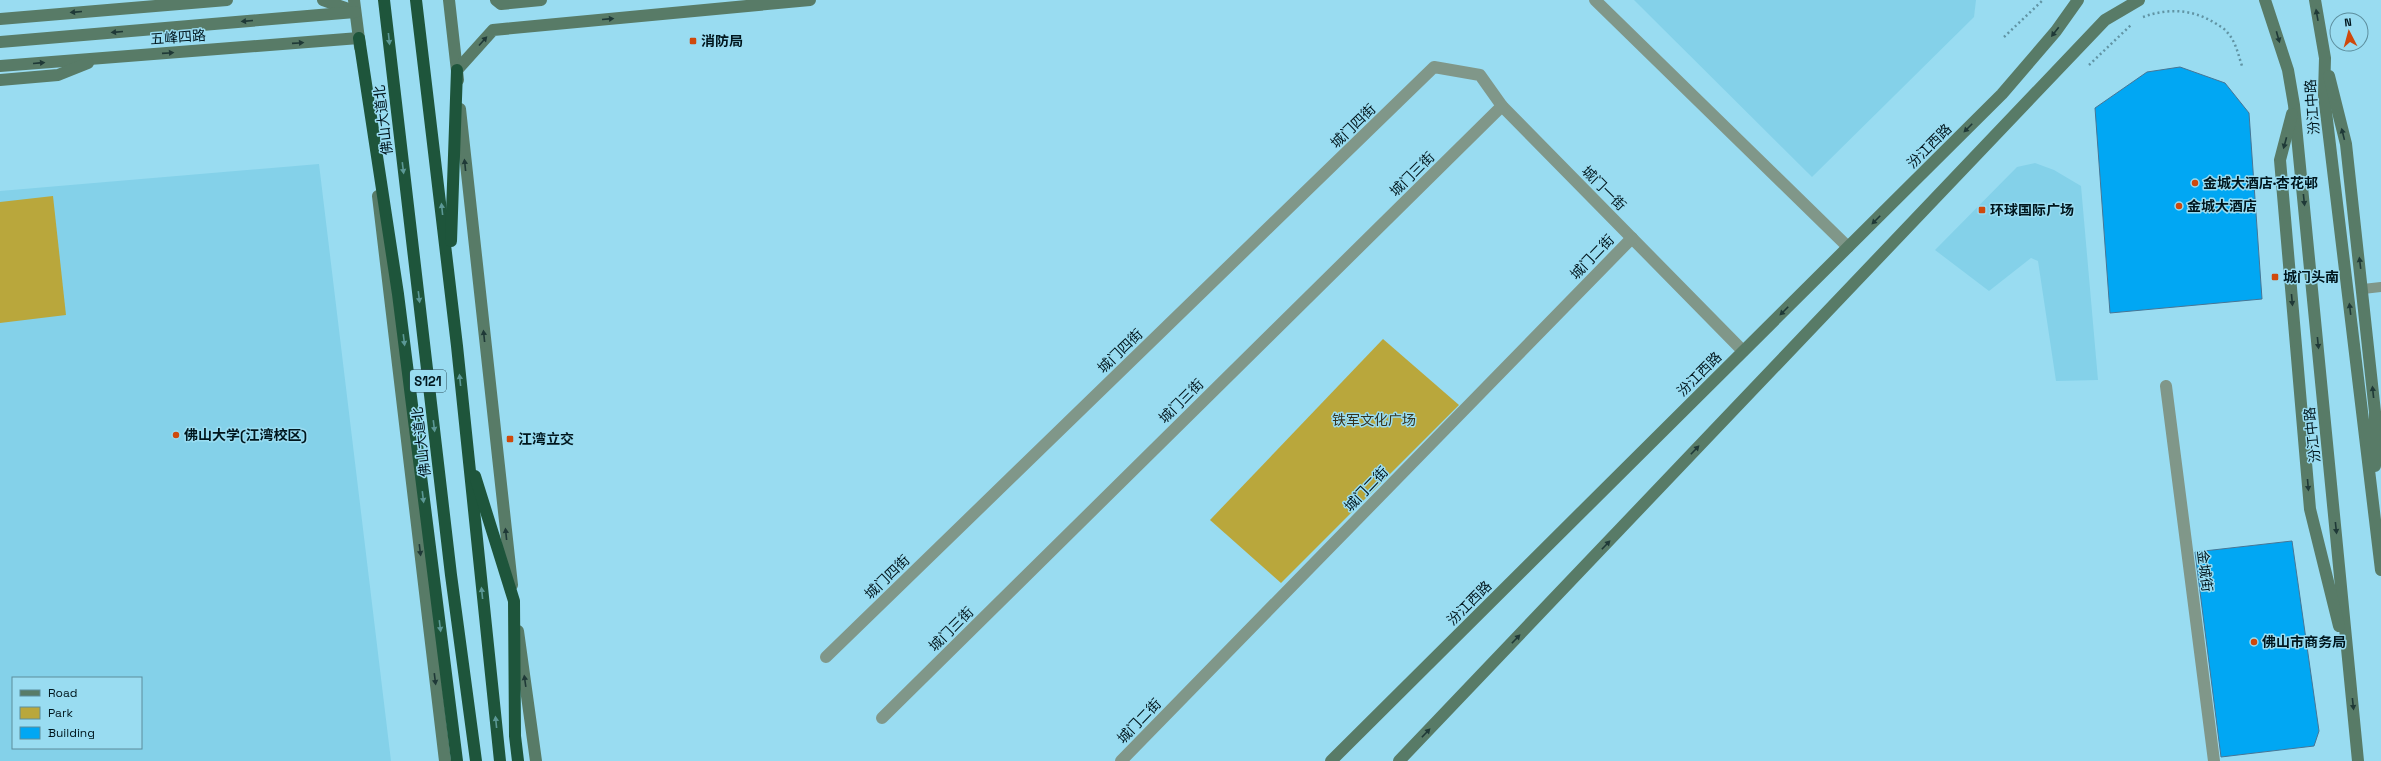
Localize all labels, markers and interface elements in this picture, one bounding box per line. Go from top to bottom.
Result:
one-way arrow [70,9,82,16]
one-way arrow [2314,9,2320,21]
north arrow [2329,12,2369,52]
text: N [2344,15,2352,29]
one-way arrow [602,16,614,22]
one-way arrow [241,17,253,24]
street label: 五峰四路 [149,26,207,48]
one-way arrow [2051,26,2060,37]
one-way arrow [111,28,123,35]
one-way arrow [2275,31,2281,43]
place label: 消防局 [701,32,743,50]
one-way arrow [385,33,392,45]
one-way arrow [478,36,488,46]
marker: 消防局 [688,36,698,46]
one-way arrow [292,40,304,47]
one-way arrow [162,50,175,57]
one-way arrow [33,60,45,67]
street label: 汾江中路 [2301,78,2323,136]
street label: 佛山大道北 [370,84,396,156]
street label: 城门四街 [1327,100,1379,152]
street label: 汾江西路 [1903,120,1955,172]
one-way arrow [1963,123,1973,133]
one-way arrow [2340,128,2346,140]
one-way arrow [2281,137,2287,149]
street label: 城门三街 [1386,148,1438,200]
one-way arrow [462,159,468,171]
one-way arrow [400,162,407,174]
street label: 城门一街 [1578,162,1630,214]
place label: 金城大酒店·杏花邨 [2203,174,2318,192]
marker: 金城大酒店·杏花邨 [2190,178,2200,188]
one-way arrow [2300,194,2307,206]
place label: 金城大酒店 [2187,197,2257,215]
place label: 环球国际广场 [1990,201,2074,219]
marker: 金城大酒店 [2174,201,2184,211]
one-way arrow [438,203,445,215]
marker: 环球国际广场 [1977,205,1987,215]
one-way arrow [1871,215,1881,224]
street label: 城门二街 [1566,231,1618,283]
one-way arrow [2357,257,2363,269]
place label: 城门头南 [2283,268,2339,286]
marker: 城门头南 [2270,272,2280,282]
one-way arrow [415,291,422,303]
one-way arrow [2289,294,2296,306]
one-way arrow [2347,303,2353,315]
one-way arrow [1779,306,1789,316]
street label: 城门四街 [1094,325,1146,377]
one-way arrow [481,330,487,342]
one-way arrow [401,334,407,346]
one-way arrow [2314,337,2321,349]
street label: 汾江西路 [1673,348,1725,400]
road number: S121 [410,370,446,392]
one-way arrow [457,374,464,386]
street label: 城门三街 [1155,375,1207,427]
one-way arrow [2370,386,2376,398]
street label: 佛山大道北 [408,406,434,478]
street label: 汾江中路 [2300,406,2324,464]
park label: 铁军文化广场 [1332,411,1416,429]
one-way arrow [431,420,437,432]
place label: 佛山大学(江湾校区) [184,426,307,444]
marker: 佛山大学(江湾校区) [171,430,181,440]
place label: 江湾立交 [518,430,574,448]
marker: 江湾立交 [505,434,515,444]
one-way arrow [1690,445,1700,455]
street label: 城门二街 [1340,463,1392,515]
one-way arrow [2305,479,2312,491]
one-way arrow [420,491,427,503]
one-way arrow [2332,522,2339,534]
one-way arrow [503,528,510,540]
one-way arrow [1601,539,1610,550]
one-way arrow [416,544,423,556]
street label: 金城街 [2194,549,2216,593]
street label: 城门四街 [861,551,913,603]
street label: 汾江西路 [1443,577,1495,629]
one-way arrow [479,587,485,599]
street label: 城门三街 [925,603,977,655]
one-way arrow [436,620,443,632]
place label: 佛山市商务局 [2262,633,2346,651]
one-way arrow [1511,634,1521,644]
marker: 佛山市商务局 [2249,637,2259,647]
one-way arrow [432,673,438,685]
one-way arrow [522,675,528,687]
legend [12,677,142,749]
text: Road [48,685,77,701]
street label: 城门二街 [1113,695,1165,747]
one-way arrow [2350,698,2356,710]
text: Park [48,705,73,721]
one-way arrow [492,716,499,728]
text: Building [48,725,95,741]
one-way arrow [1421,728,1431,738]

